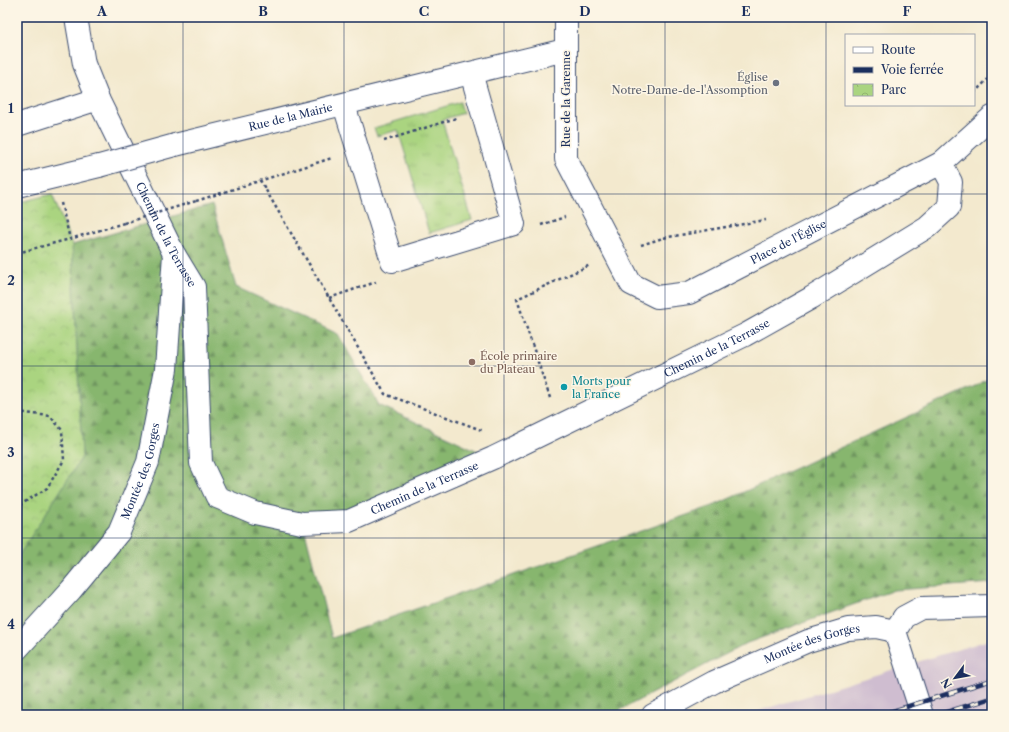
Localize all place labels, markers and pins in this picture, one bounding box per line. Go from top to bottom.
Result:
place label: Église Notre-Dame-de-l'Assomption [612,70,768,97]
marker: Église Notre-Dame-de-l'Assomption [771,78,781,88]
place label: École primaire du Plateau [480,349,557,376]
marker: École primaire du Plateau [467,357,477,367]
place label: Morts pour la France [572,374,631,401]
marker: Morts pour la France [559,382,569,392]

